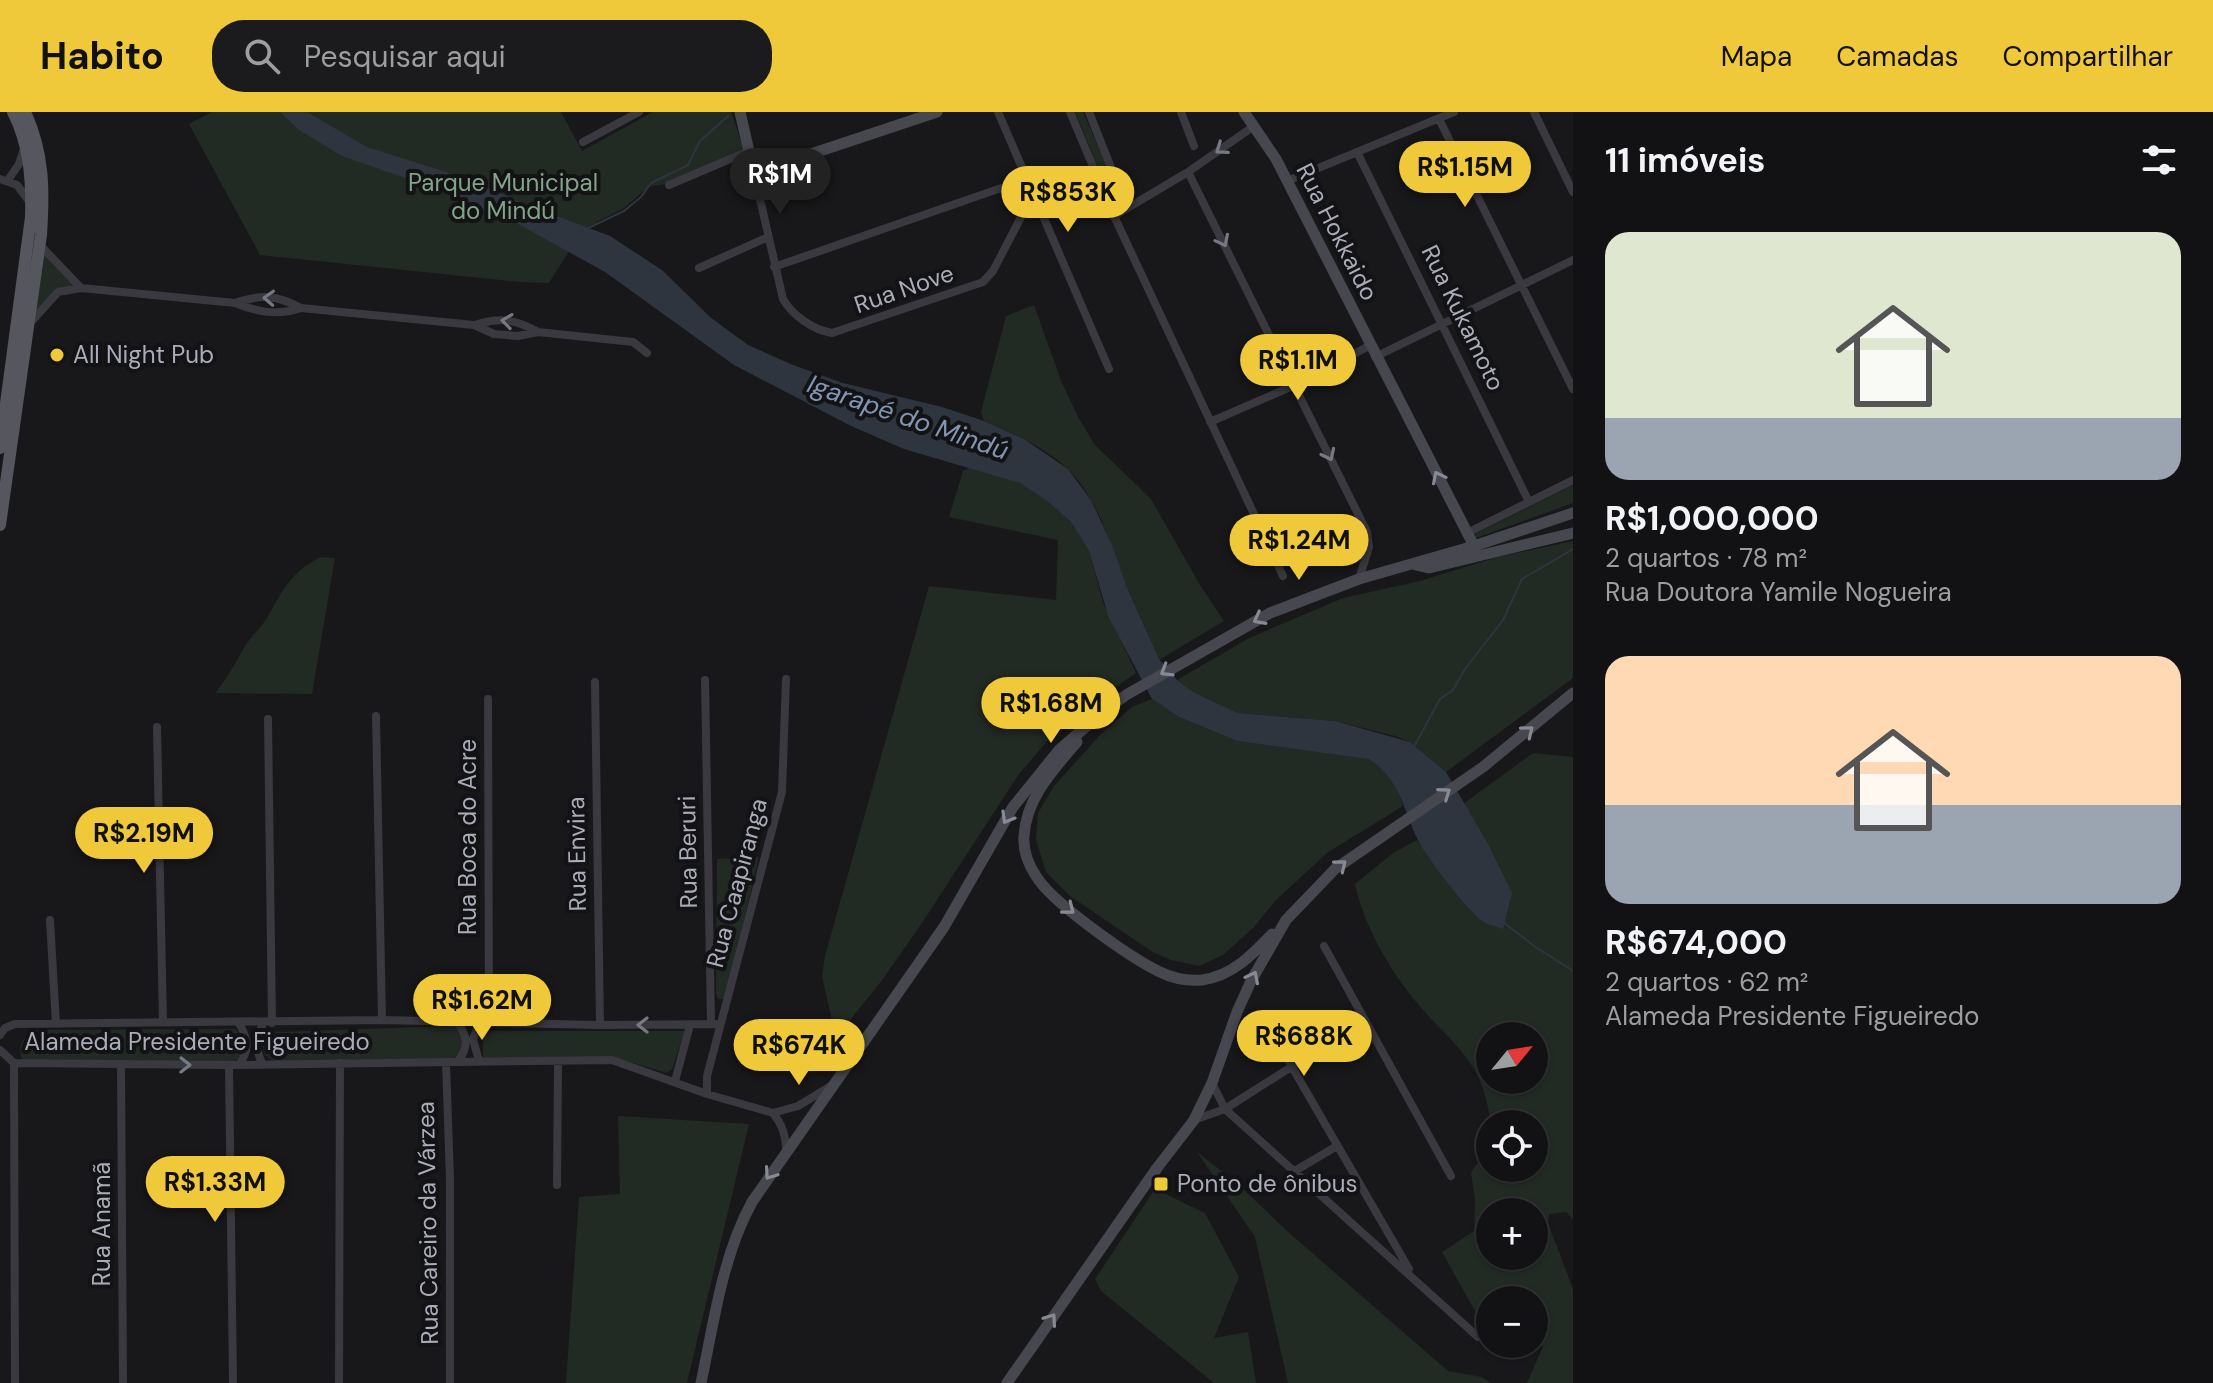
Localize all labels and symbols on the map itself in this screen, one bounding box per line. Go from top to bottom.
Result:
one-way arrow [1216,139,1230,154]
pin: R$1.15M [1391,141,1539,209]
pin: R$1M [733,148,827,216]
street label: Rua Hokkaido [1290,158,1385,306]
pin: R$853K [1003,166,1133,234]
park label: Parque Municipal do Mindú [408,167,598,226]
one-way arrow [1213,233,1229,248]
street label: Rua Kukamoto [1415,240,1512,396]
street label: Rua Nove [850,257,958,320]
one-way arrow [262,289,275,306]
one-way arrow [500,313,514,330]
pin: R$1.1M [1233,334,1363,402]
place label: All Night Pub [73,339,214,370]
marker: All Night Pub [48,346,66,364]
water label: Igarapé do Mindú [803,367,1013,467]
one-way arrow [1320,447,1335,462]
one-way arrow [1432,471,1447,486]
pin: R$1.24M [1225,514,1373,582]
one-way arrow [1254,609,1268,625]
one-way arrow [1160,661,1175,677]
pin: R$1.68M [977,677,1125,745]
one-way arrow [1519,726,1534,740]
street label: Rua Boca do Acre [452,739,483,935]
one-way arrow [1437,788,1451,803]
street label: Rua Beruri [671,795,704,909]
street label: Rua Caapiranga [699,795,774,971]
street label: Rua Envira [560,796,593,912]
pin: R$2.19M [70,807,218,875]
one-way arrow [1001,809,1017,823]
one-way arrow [1332,860,1347,874]
one-way arrow [1060,899,1075,913]
one-way arrow [1244,971,1259,986]
pin: R$1.62M [408,974,556,1042]
pin: R$688K [1239,1010,1369,1078]
one-way arrow [636,1016,649,1034]
pin: R$674K [734,1019,864,1087]
north arrow [1476,1022,1548,1094]
street label: Alameda Presidente Figueiredo [24,1026,370,1057]
one-way arrow [179,1056,192,1074]
street label: Rua Careiro da Várzea [410,1101,445,1345]
pin: R$1.33M [141,1156,289,1224]
street label: Rua Anamã [86,1162,117,1286]
one-way arrow [765,1165,780,1179]
place label: Ponto de ônibus [1177,1168,1358,1199]
marker: Ponto de ônibus [1152,1175,1170,1193]
one-way arrow [1041,1313,1056,1327]

